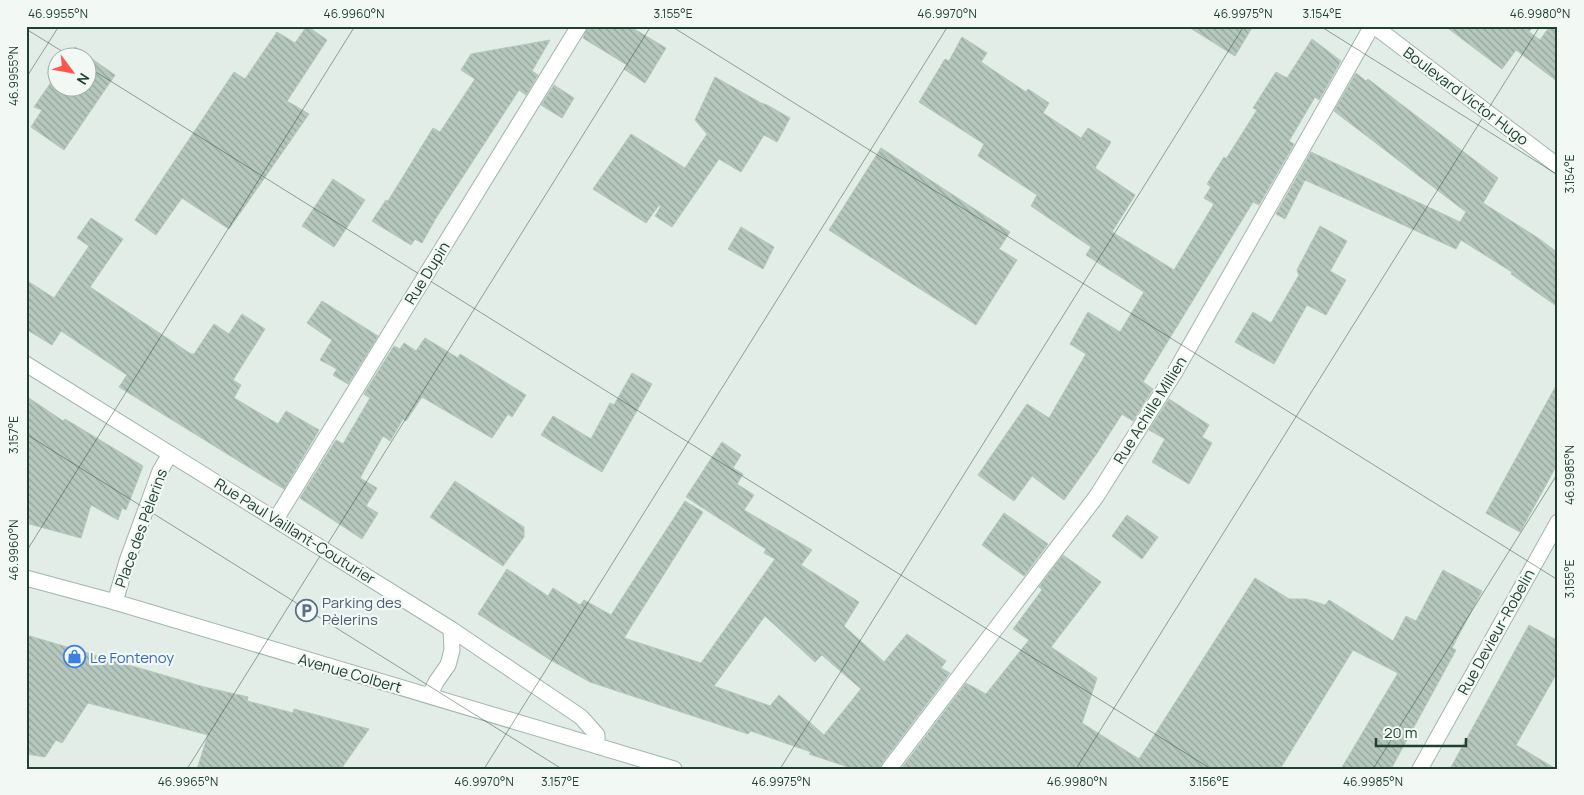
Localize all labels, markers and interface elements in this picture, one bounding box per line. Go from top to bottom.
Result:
text: 46.9955°N [28,5,88,22]
text: 46.9960°N [324,5,384,22]
text: 3.155°E [653,5,693,22]
text: 46.9970°N [917,5,977,22]
text: 46.9975°N [1214,5,1272,22]
text: 3.154°E [1302,5,1342,22]
text: 46.9980°N [1510,5,1570,22]
street label: Boulevard Victor Hugo [1399,42,1533,150]
text: 46.9955°N [5,46,22,106]
north arrow [48,48,98,98]
text: N [73,70,94,88]
text: 3.154°E [1561,154,1578,194]
street label: Rue Dupin [399,238,455,308]
street label: Rue Achille Millien [1108,352,1192,468]
text: 3.157°E [5,416,22,454]
text: 46.9985°N [1561,445,1578,505]
street label: Place des Pèlerins [110,466,172,590]
street label: Rue Paul Vaillant-Couturier [211,473,380,589]
text: 46.9960°N [5,520,22,580]
text: 3.155°E [1561,559,1578,599]
street label: Rue Devieur-Robelin [1453,565,1539,699]
place label: Parking des Pèlerins [322,592,402,630]
parking icon: Parking des Pèlerins [294,599,318,623]
shop icon: Le Fontenoy [62,645,86,669]
place label: Le Fontenoy [90,647,174,668]
street label: Avenue Colbert [296,648,404,698]
scale bar [1376,715,1466,747]
text: 20 m [1384,722,1417,743]
text: 46.9965°N [158,773,218,790]
text: 46.9970°N [454,773,514,790]
text: 3.157°E [541,773,579,790]
text: 46.9975°N [752,773,810,790]
text: 46.9980°N [1047,773,1107,790]
text: 3.156°E [1189,773,1229,790]
text: 46.9985°N [1343,773,1403,790]

